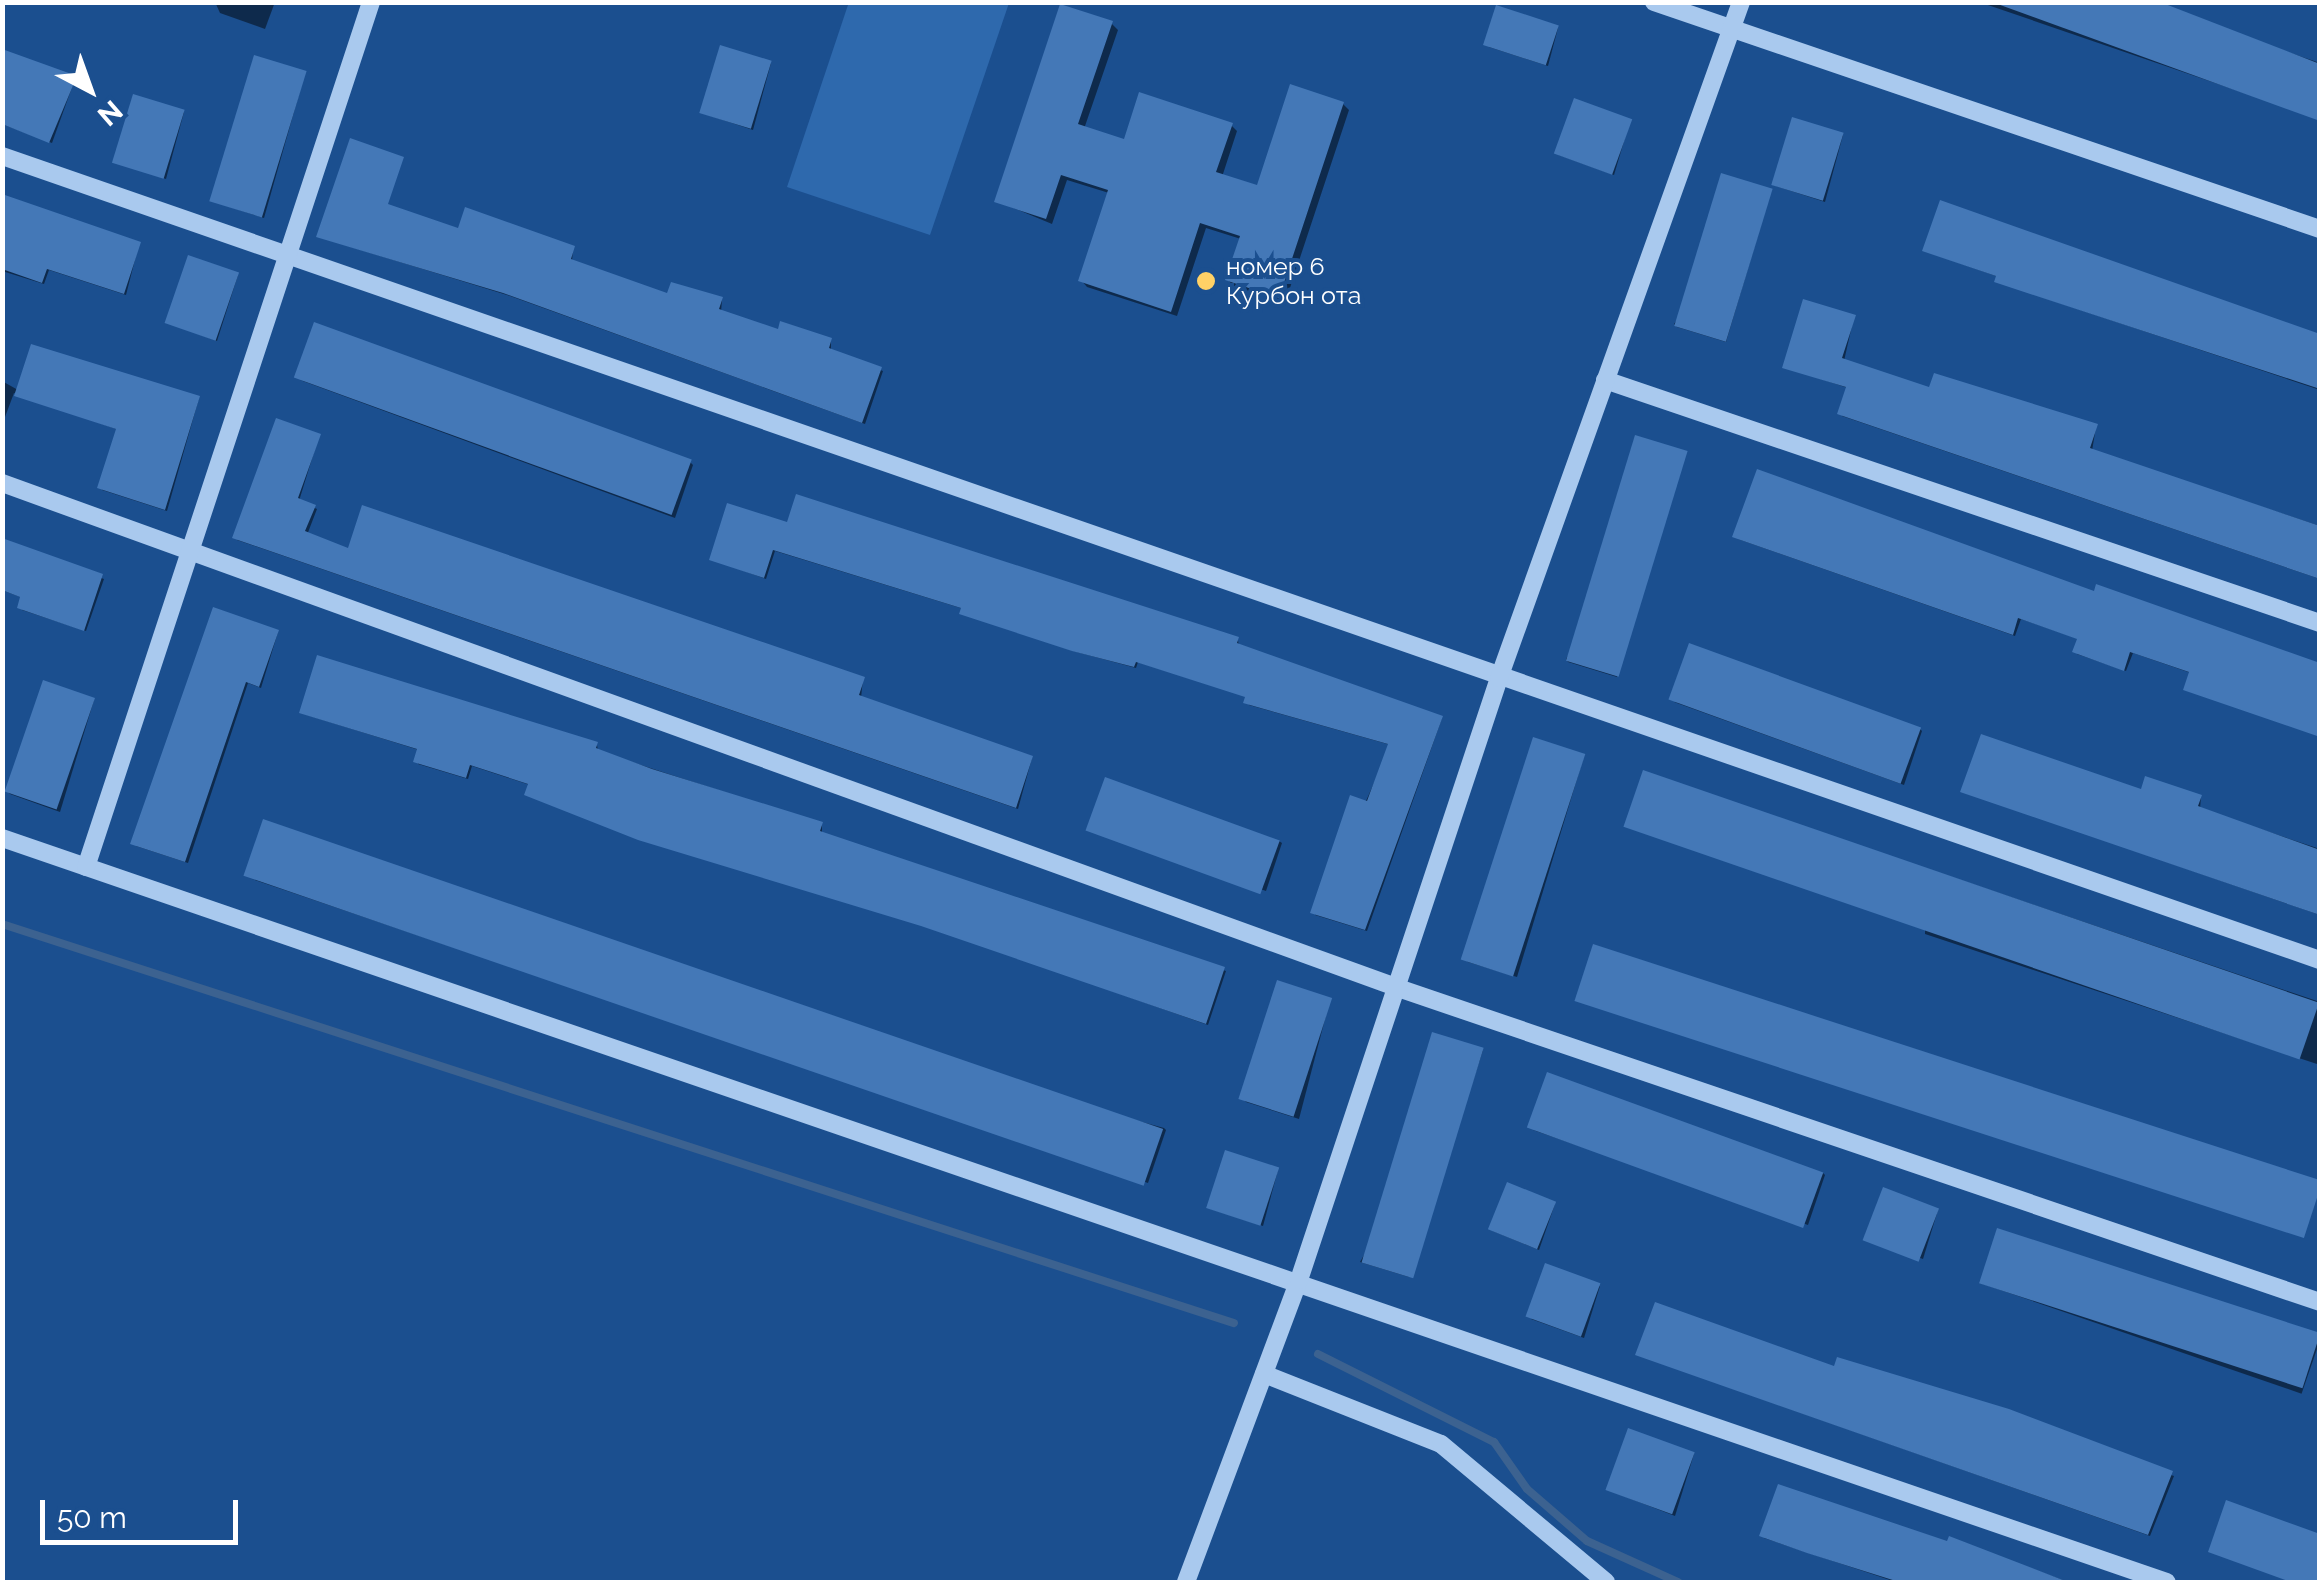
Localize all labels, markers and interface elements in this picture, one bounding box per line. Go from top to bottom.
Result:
north arrow [40,40,140,140]
text: N [91,94,129,132]
place label: номер 6 Курбон ота [1226,252,1361,311]
marker: номер 6 Курбон ота [1195,270,1217,292]
scale bar [45,1480,242,1542]
text: 50 m [57,1500,127,1535]

